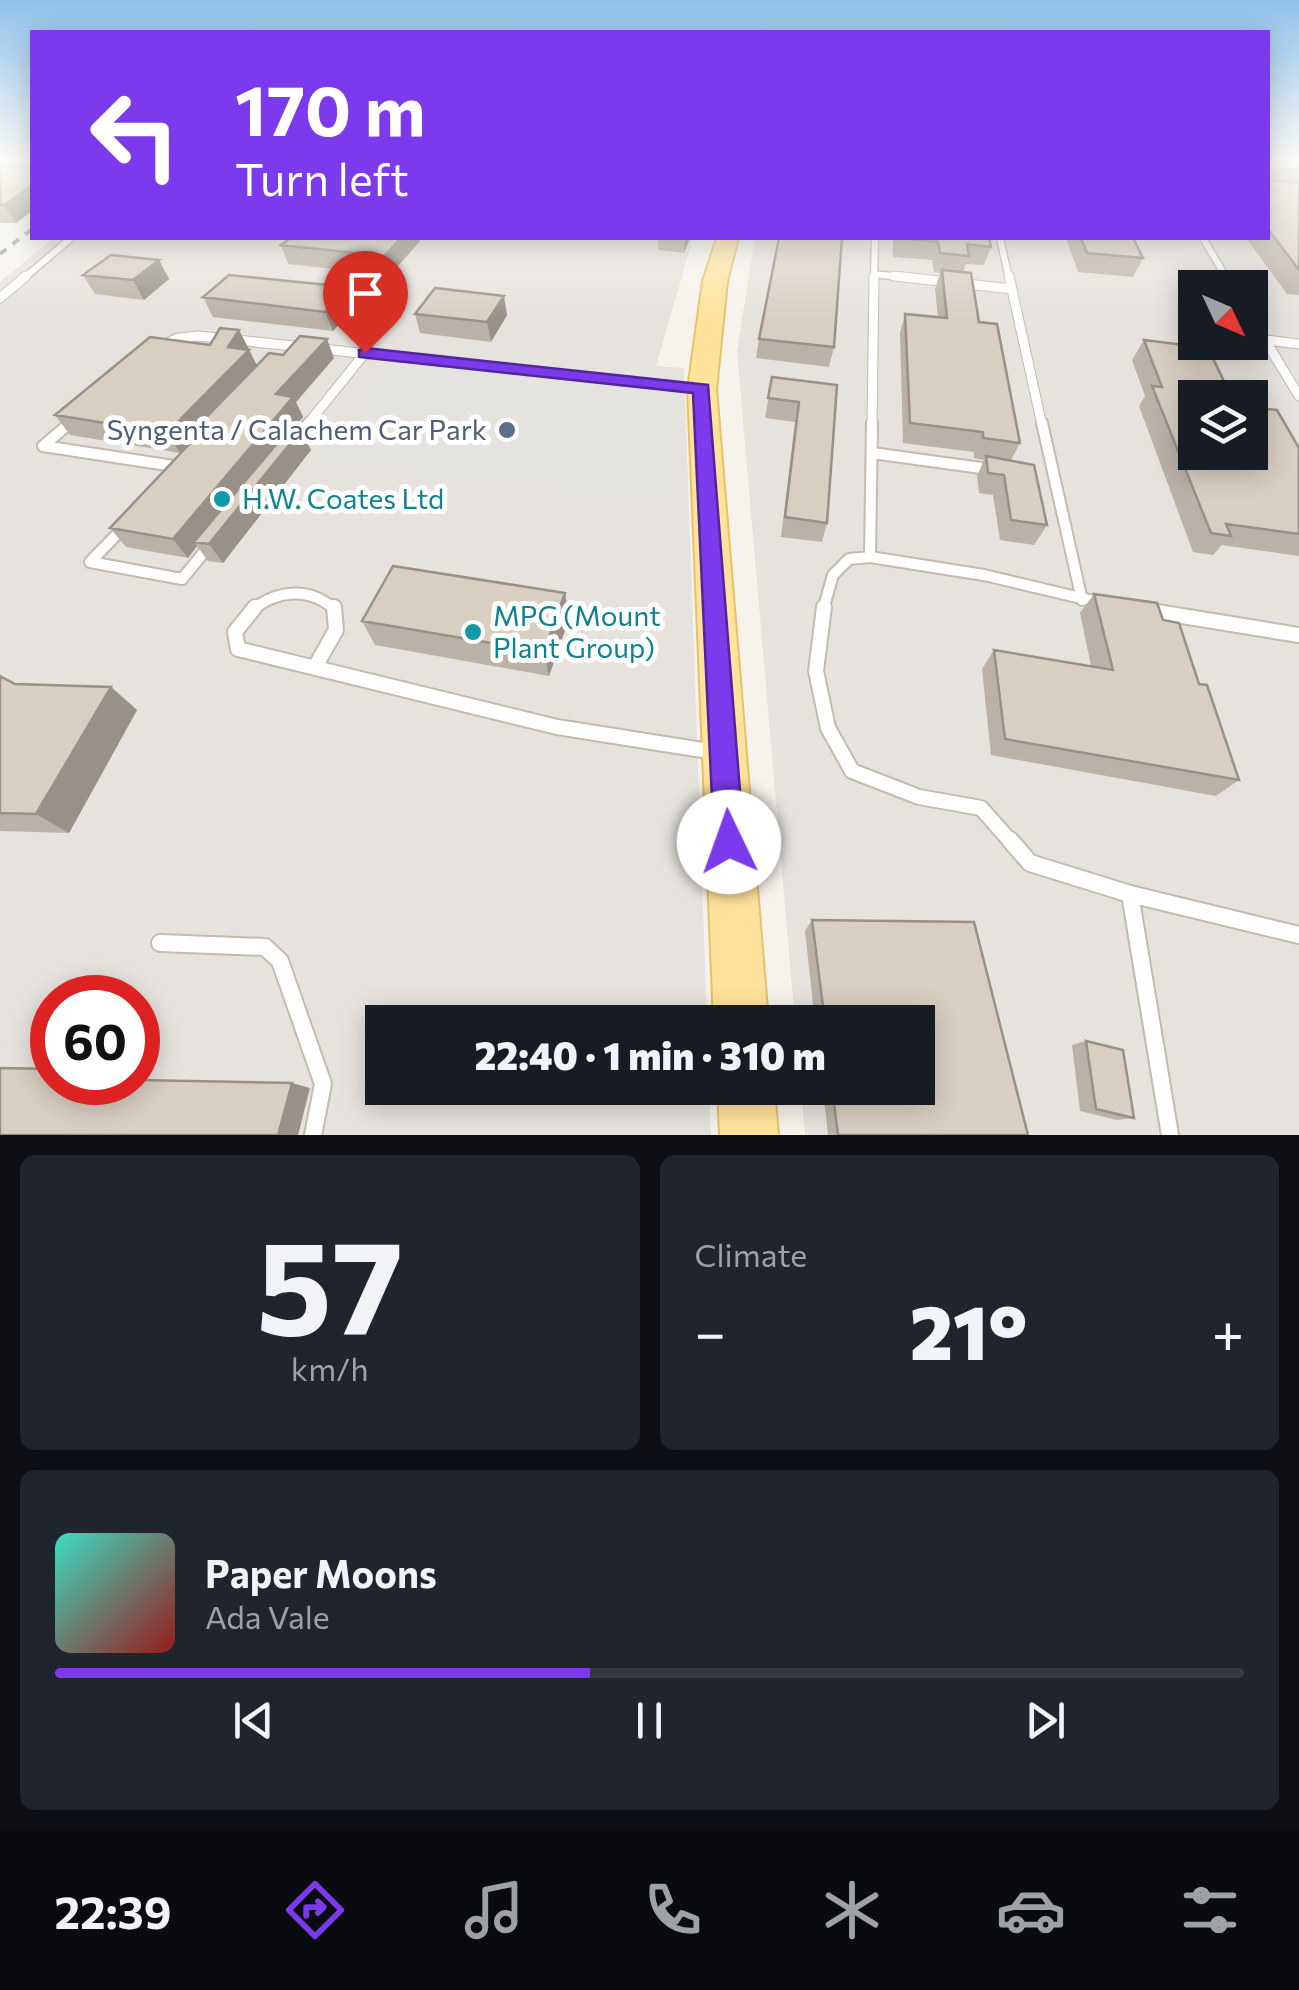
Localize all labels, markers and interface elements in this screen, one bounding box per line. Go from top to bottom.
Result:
text: 170 m [235,65,426,150]
icon: left [70,70,200,200]
text: Turn left [235,150,409,205]
pin [323,251,408,354]
icon: arrive [338,266,393,321]
north arrow [1178,270,1268,360]
map controls [1178,270,1268,470]
button: layers [1178,380,1268,470]
place label: Syngenta / Calachem Car Park [107,412,487,446]
marker: Syngenta / Calachem Car Park [496,419,518,441]
place label: H.W. Coates Ltd [242,481,444,515]
marker: H.W. Coates Ltd [211,488,233,510]
place label: MPG (Mount Plant Group) [493,598,661,664]
marker: MPG (Mount Plant Group) [462,621,484,643]
position arrow [677,790,781,894]
speed limit sign: 60 [30,975,160,1105]
text: 22:40 · 1 min · 310 m [474,1031,826,1078]
text: 57 [256,1203,403,1362]
text: Climate [695,1234,807,1274]
text: 21° [910,1284,1028,1375]
text: − [695,1297,726,1364]
text: + [1212,1297,1244,1364]
text: km/h [291,1348,369,1388]
text: Paper Moons [205,1549,437,1596]
text: Ada Vale [205,1596,330,1636]
icon: previous [226,1693,281,1748]
icon: pause [622,1693,677,1748]
icon: next [1018,1693,1073,1748]
icon: directions [280,1875,350,1945]
icon: music [459,1875,529,1945]
icon: phone [638,1875,708,1945]
icon: climate [817,1875,887,1945]
icon: car [996,1875,1066,1945]
icon: filters [1175,1875,1245,1945]
text: 22:39 [54,1883,172,1938]

